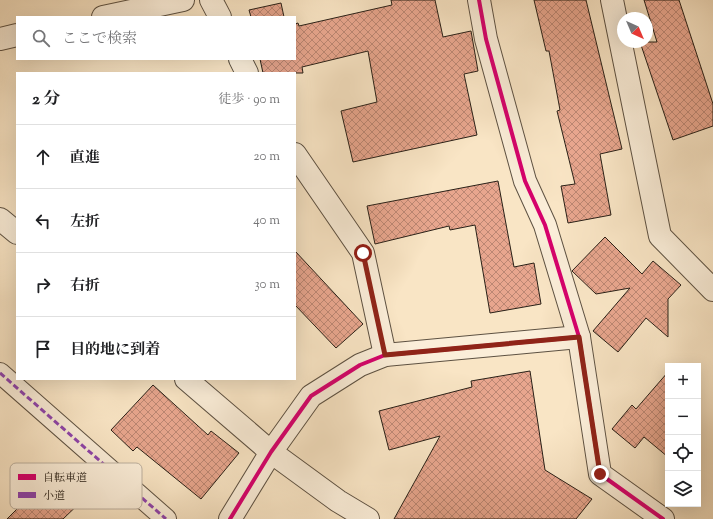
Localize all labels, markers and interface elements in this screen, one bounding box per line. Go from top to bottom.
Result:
north arrow [617,12,653,48]
search box [16,16,296,60]
icon: search [30,27,52,49]
text: ここで検索 [62,29,137,50]
text: 2 分 [32,88,61,112]
text: 徒歩 · 90 m [218,91,280,109]
icon: ahead [32,146,54,168]
text: 直進 [70,148,100,169]
text: 20 m [254,148,280,166]
icon: left [32,210,54,232]
text: 左折 [70,212,100,233]
text: 40 m [253,212,280,230]
route start [354,244,372,262]
icon: right [32,274,54,296]
text: 右折 [70,276,100,297]
text: 30 m [254,276,280,294]
icon: arrive [32,338,54,360]
text: 目的地に到着 [70,340,160,361]
map controls [665,363,701,507]
button: + [665,363,701,399]
button: − [665,399,701,435]
button: locate [665,435,701,471]
legend [10,463,142,509]
route end [591,465,609,483]
text: 自転車道 [43,470,87,486]
button: layers [665,471,701,507]
text: 小道 [43,488,65,504]

